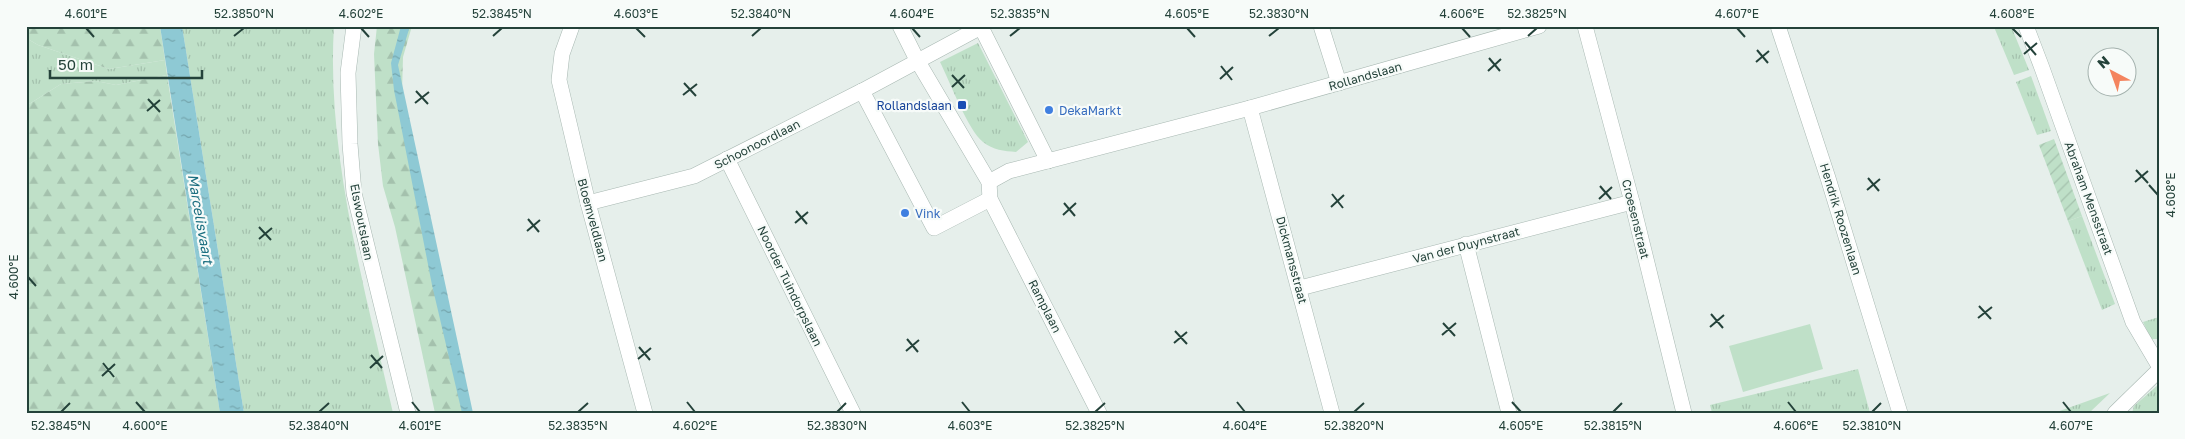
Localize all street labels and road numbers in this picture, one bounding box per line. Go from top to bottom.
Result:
street label: Rollandslaan [1327,58,1403,94]
street label: Schoonoordlaan [711,116,803,172]
street label: Abraham Mensstraat [2062,139,2117,257]
street label: Hendrik Roozenlaan [1817,161,1865,277]
street label: Bloemveldlaan [575,177,611,263]
street label: Croesenstraat [1619,178,1653,261]
street label: Elswoutslaan [347,183,377,261]
street label: Dickmansstraat [1273,215,1311,306]
street label: Noorder Tuindorpslaan [754,223,826,349]
street label: Van der Duynstraat [1411,223,1521,267]
street label: Ramplaan [1025,277,1065,335]

